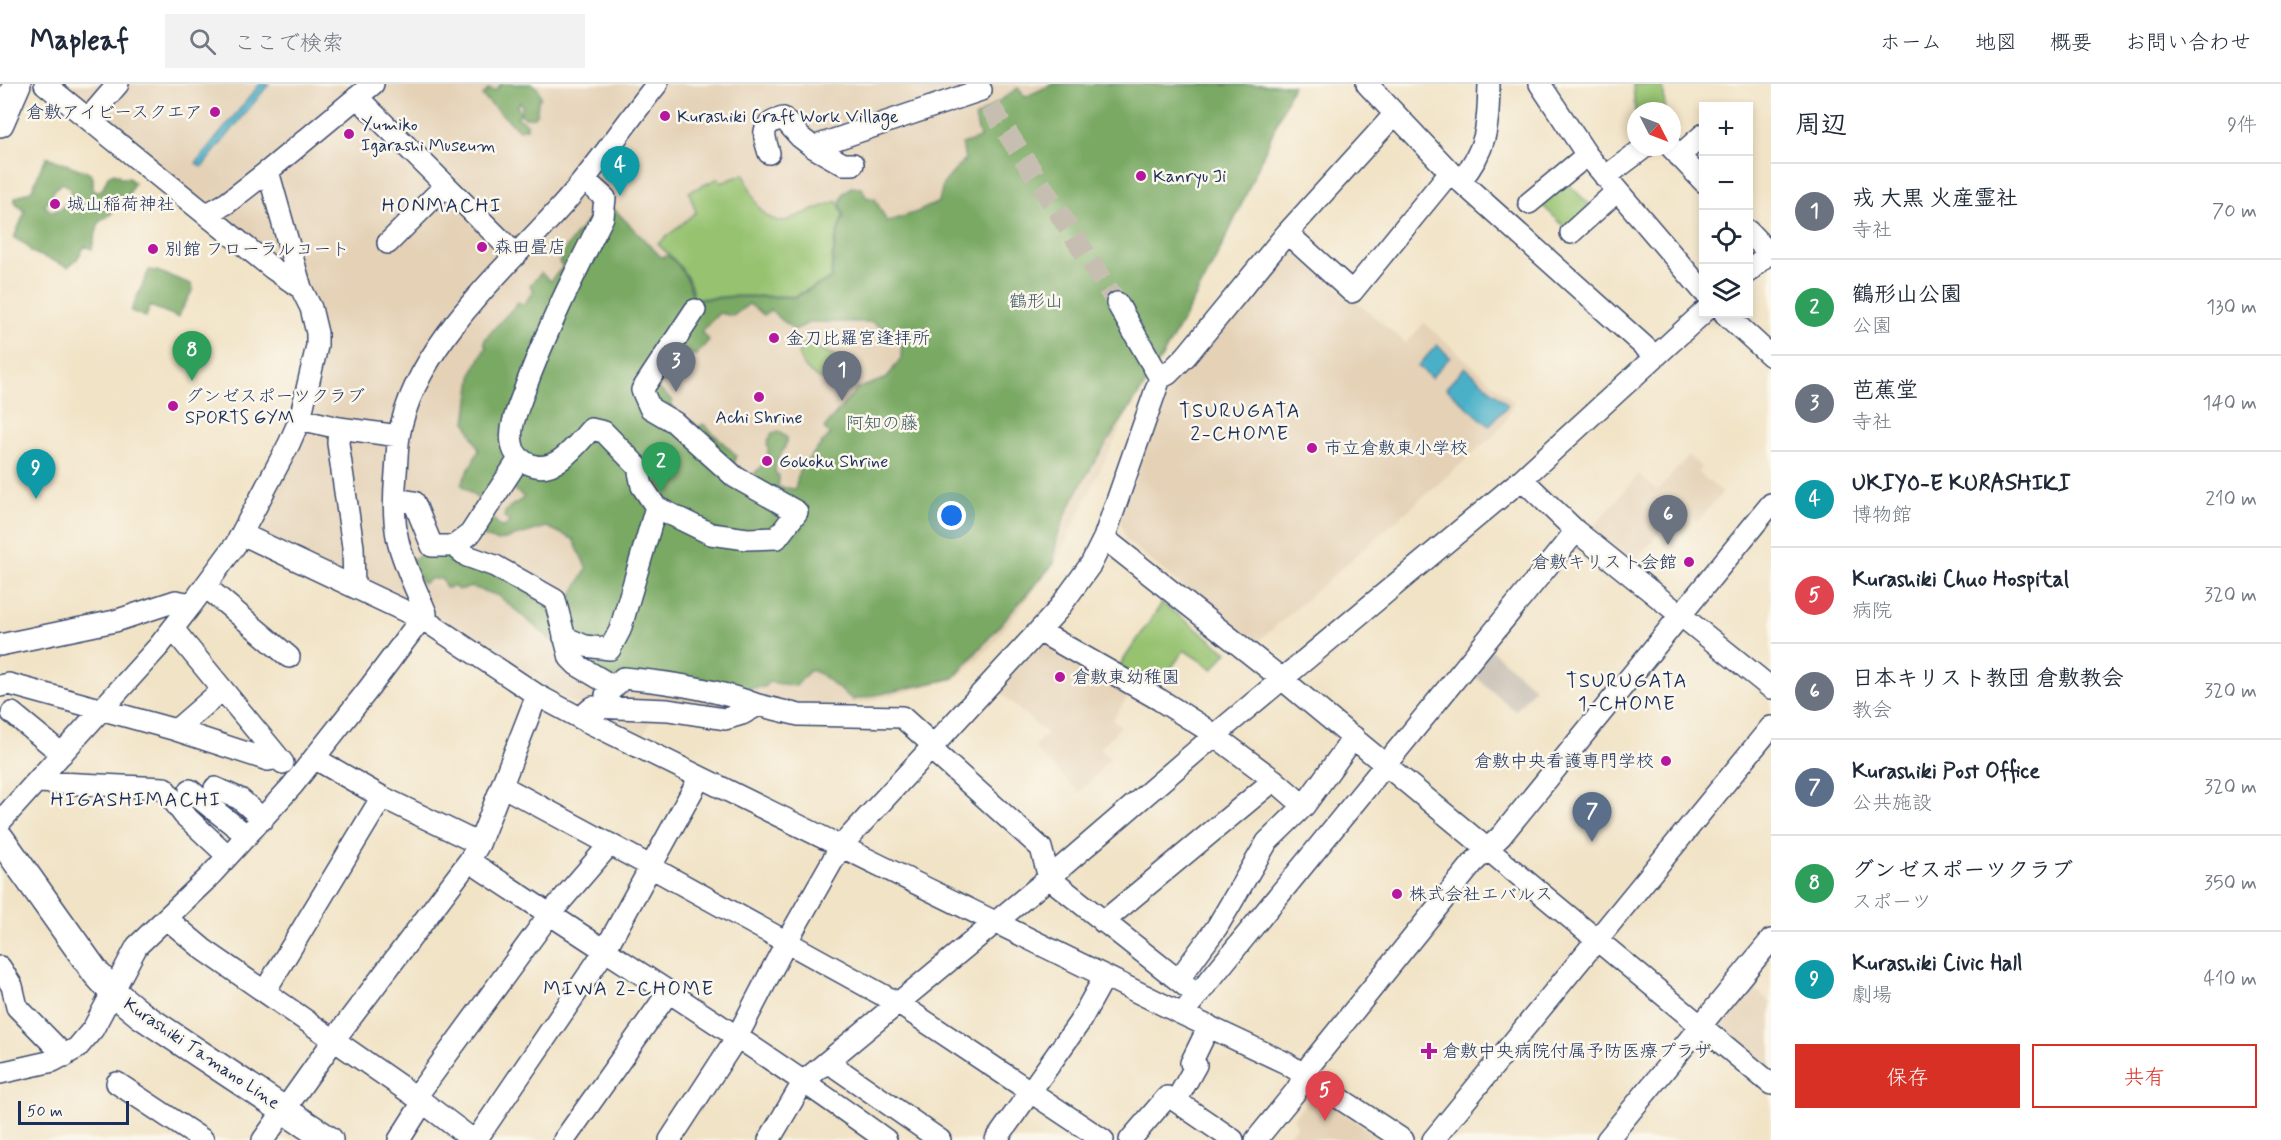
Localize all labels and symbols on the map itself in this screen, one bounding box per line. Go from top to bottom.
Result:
place label: 倉敷アイビースクエア [26,101,203,125]
north arrow [1627,102,1681,156]
marker: 倉敷アイビースクエア [208,105,222,119]
place label: Kurashiki Craft Work Village [677,105,899,130]
marker: Kurashiki Craft Work Village [658,109,672,123]
place label: Yumiko Igarashi Museum [361,113,496,158]
marker: Yumiko Igarashi Museum [342,127,356,141]
pin: 4 [600,147,640,196]
place label: Kanryu Ji [1153,165,1226,189]
marker: Kanryu Ji [1134,169,1148,183]
place label: 城山稲荷神社 [67,193,175,217]
district label: HONMACHI [382,193,502,220]
marker: 城山稲荷神社 [48,197,62,211]
place label: 森田畳店 [494,236,566,260]
place label: 別館 フローラルコート [165,238,349,262]
marker: 森田畳店 [475,240,489,254]
marker: 別館 フローラルコート [146,242,160,256]
park label: 鶴形山 [1009,290,1063,314]
place label: 金刀比羅宮逢拝所 [786,327,930,351]
marker: 金刀比羅宮逢拝所 [767,331,781,345]
pin: 8 [172,332,212,381]
pin: 3 [656,342,696,392]
pin: 1 [822,352,862,401]
place label: グンゼスポーツクラブ SPORTS GYM [185,385,365,430]
marker: Achi Shrine [752,390,766,404]
district label: TSURUGATA 2-CHOME [1179,398,1301,448]
marker: グンゼスポーツクラブ SPORTS GYM [166,399,180,413]
place label: Achi Shrine [715,406,803,430]
park label: 阿知の藤 [846,412,918,436]
place label: 市立倉敷東小学校 [1324,437,1468,461]
marker: 市立倉敷東小学校 [1305,441,1319,455]
pin: 2 [642,442,680,492]
pin: 9 [16,450,56,499]
place label: Gokoku Shrine [779,450,888,474]
marker: Gokoku Shrine [760,454,774,468]
pin: 6 [1648,496,1688,545]
your location [937,501,966,530]
place label: 倉敷キリスト会館 [1532,551,1677,575]
marker: 倉敷キリスト会館 [1682,555,1696,569]
place label: 倉敷東幼稚園 [1072,666,1180,690]
district label: TSURUGATA 1-CHOME [1566,668,1688,718]
marker: 倉敷東幼稚園 [1053,670,1067,684]
place label: 倉敷中央看護専門学校 [1474,750,1654,774]
marker: 倉敷中央看護専門学校 [1659,754,1673,768]
district label: HIGASHIMACHI [51,787,222,814]
pin: 7 [1572,792,1612,842]
place label: 株式会社エバルス [1409,883,1553,907]
marker: 株式会社エバルス [1390,887,1404,901]
district label: MIWA 2-CHOME [543,976,715,1003]
street label: Kurashiki Tamano Line [119,992,284,1115]
place label: 倉敷中央病院付属予防医療プラザ [1442,1040,1712,1064]
marker: 倉敷中央病院付属予防医療プラザ [1420,1042,1438,1060]
pin: 5 [1306,1072,1344,1121]
scale bar [18,1098,129,1126]

